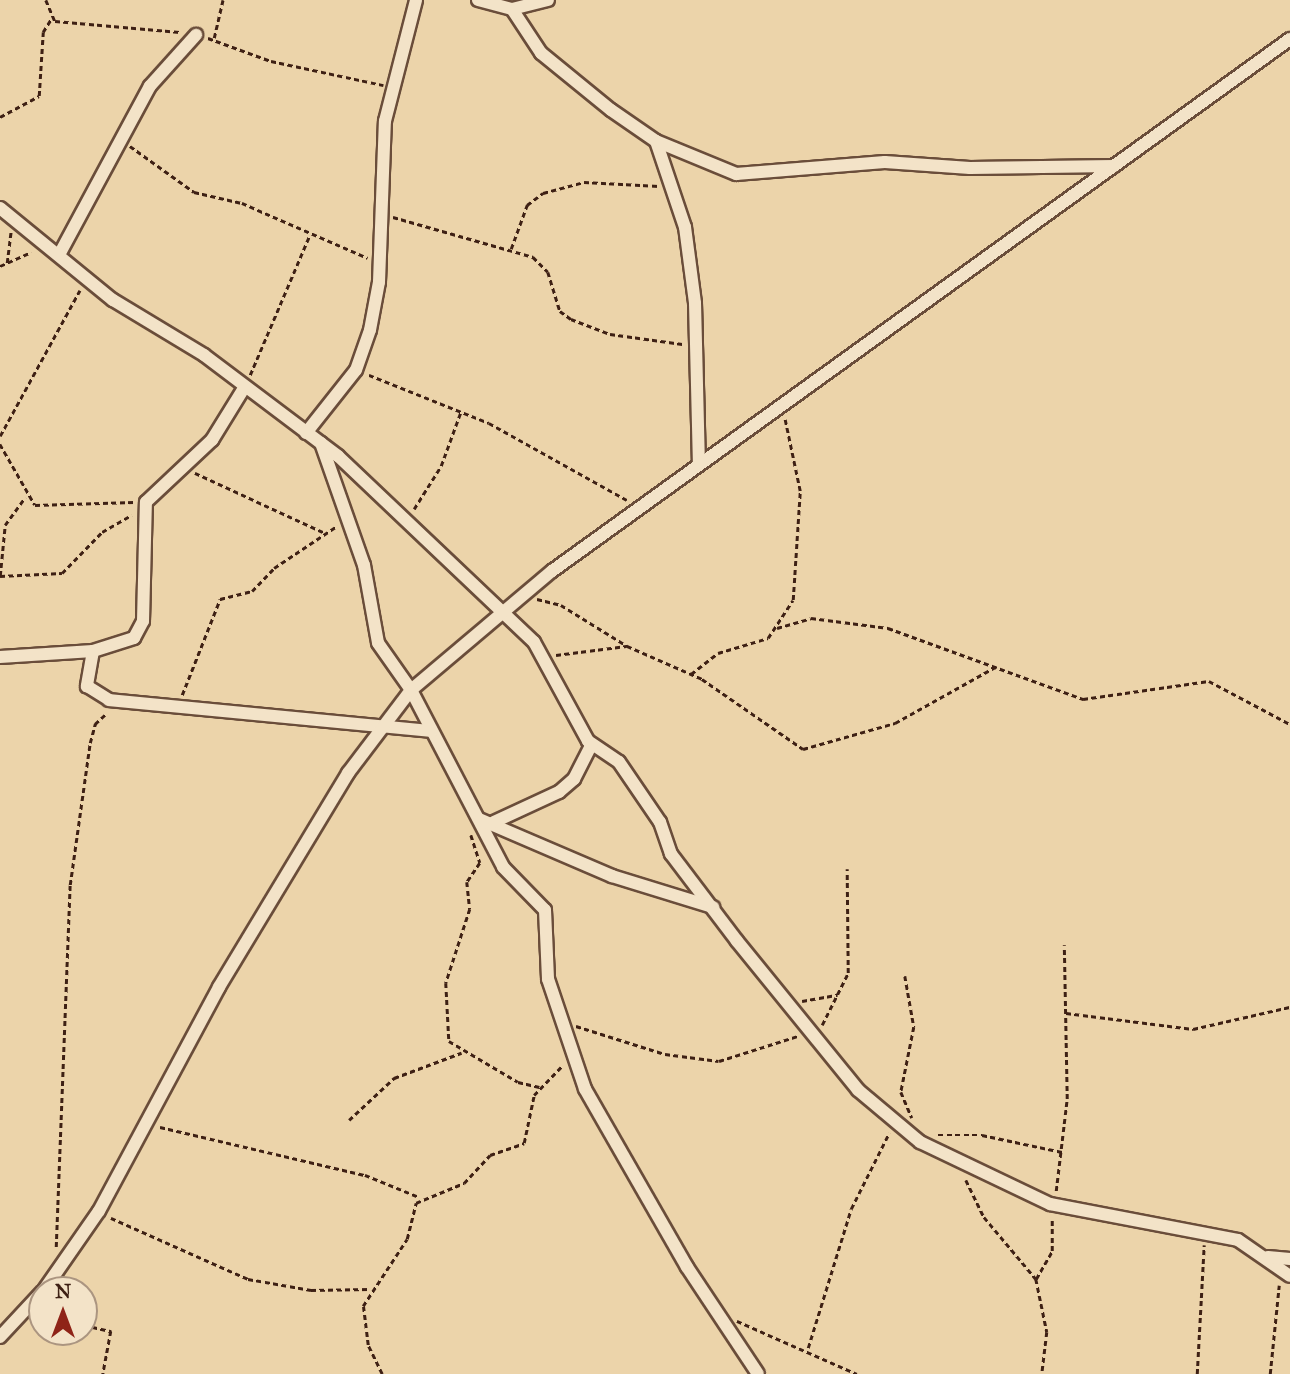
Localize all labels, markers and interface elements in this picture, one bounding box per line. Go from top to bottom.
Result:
north arrow [28,1276,98,1346]
text: N [55,1280,71,1303]

